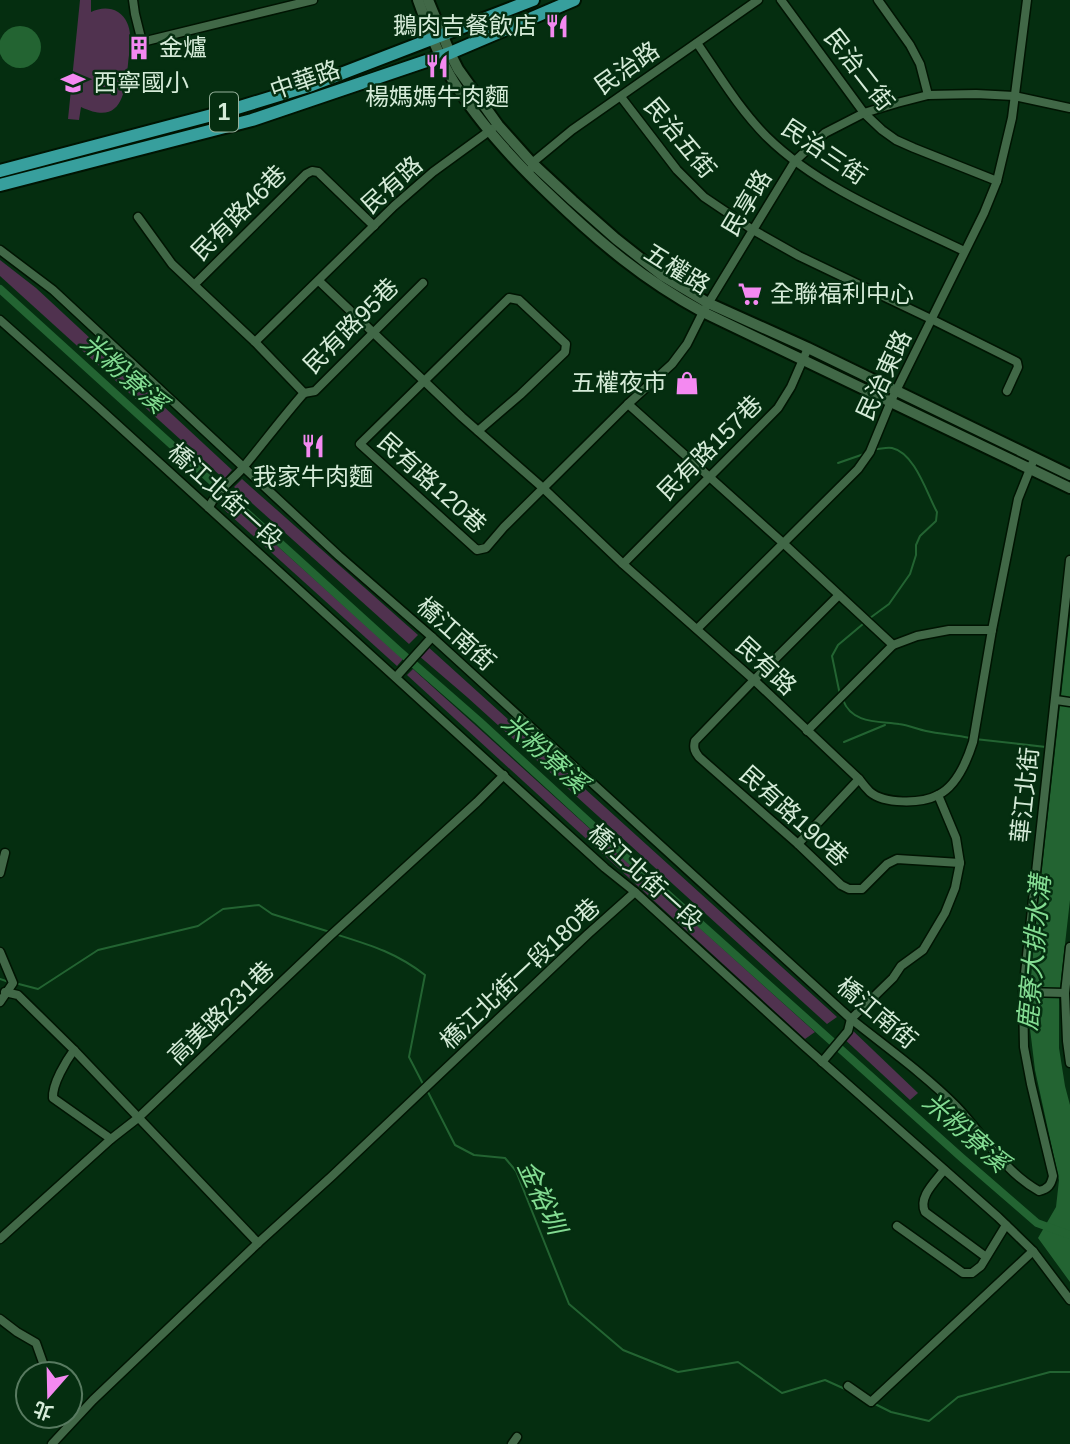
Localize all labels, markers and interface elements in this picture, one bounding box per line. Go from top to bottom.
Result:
place label: 鵝肉吉餐飲店 [393,12,537,39]
restaurant icon: 鵝肉吉餐飲店 [543,12,571,40]
street label: 民治二街 [819,24,900,116]
building icon: 金爐 [125,34,153,62]
place label: 金爐 [159,34,207,61]
street label: 民治路 [589,36,664,99]
restaurant icon: 楊媽媽牛肉麵 [423,52,451,80]
street label: 中華路 [266,55,343,104]
school or university icon: 西寧國小 [59,69,87,97]
place label: 西寧國小 [93,69,189,96]
place label: 楊媽媽牛肉麵 [365,83,509,110]
road number: 1 [210,92,238,132]
street label: 民治五街 [639,92,722,183]
street label: 民治三街 [777,114,872,190]
street label: 民有路 [356,151,427,219]
street label: 民有路46巷 [186,160,292,266]
street label: 民享路 [716,165,777,241]
street label: 五權路 [640,238,715,299]
street label: 民有路95巷 [298,273,404,379]
supermarket icon: 全聯福利中心 [736,280,764,308]
place label: 全聯福利中心 [770,280,914,307]
street label: 民治東路 [851,326,916,424]
water label: 米粉寮溪 [75,327,176,422]
place label: 五權夜市 [571,369,667,396]
shop icon: 五權夜市 [673,369,701,397]
street label: 民有路157巷 [652,390,767,505]
street label: 民有路120巷 [373,427,492,538]
restaurant icon: 我家牛肉麵 [299,432,327,460]
street label: 橋江北街一段 [163,437,288,554]
place label: 我家牛肉麵 [253,463,373,490]
street label: 橋江南街 [412,591,501,676]
street label: 民有路 [731,631,802,700]
water label: 米粉寮溪 [496,707,597,802]
street label: 華江北街 [1006,746,1043,844]
street label: 民有路190巷 [735,760,854,871]
street label: 橋江北街一段 [583,818,708,935]
water label: 鹿寮大排水溝 [1012,870,1056,1032]
street label: 橋江北街一段180巷 [434,893,605,1054]
street label: 高美路231巷 [162,956,279,1070]
street label: 橋江南街 [832,971,923,1054]
water label: 米粉寮溪 [917,1086,1018,1181]
water label: 金裕圳 [512,1155,574,1242]
north arrow [14,1360,84,1430]
text: 北 [31,1397,56,1424]

